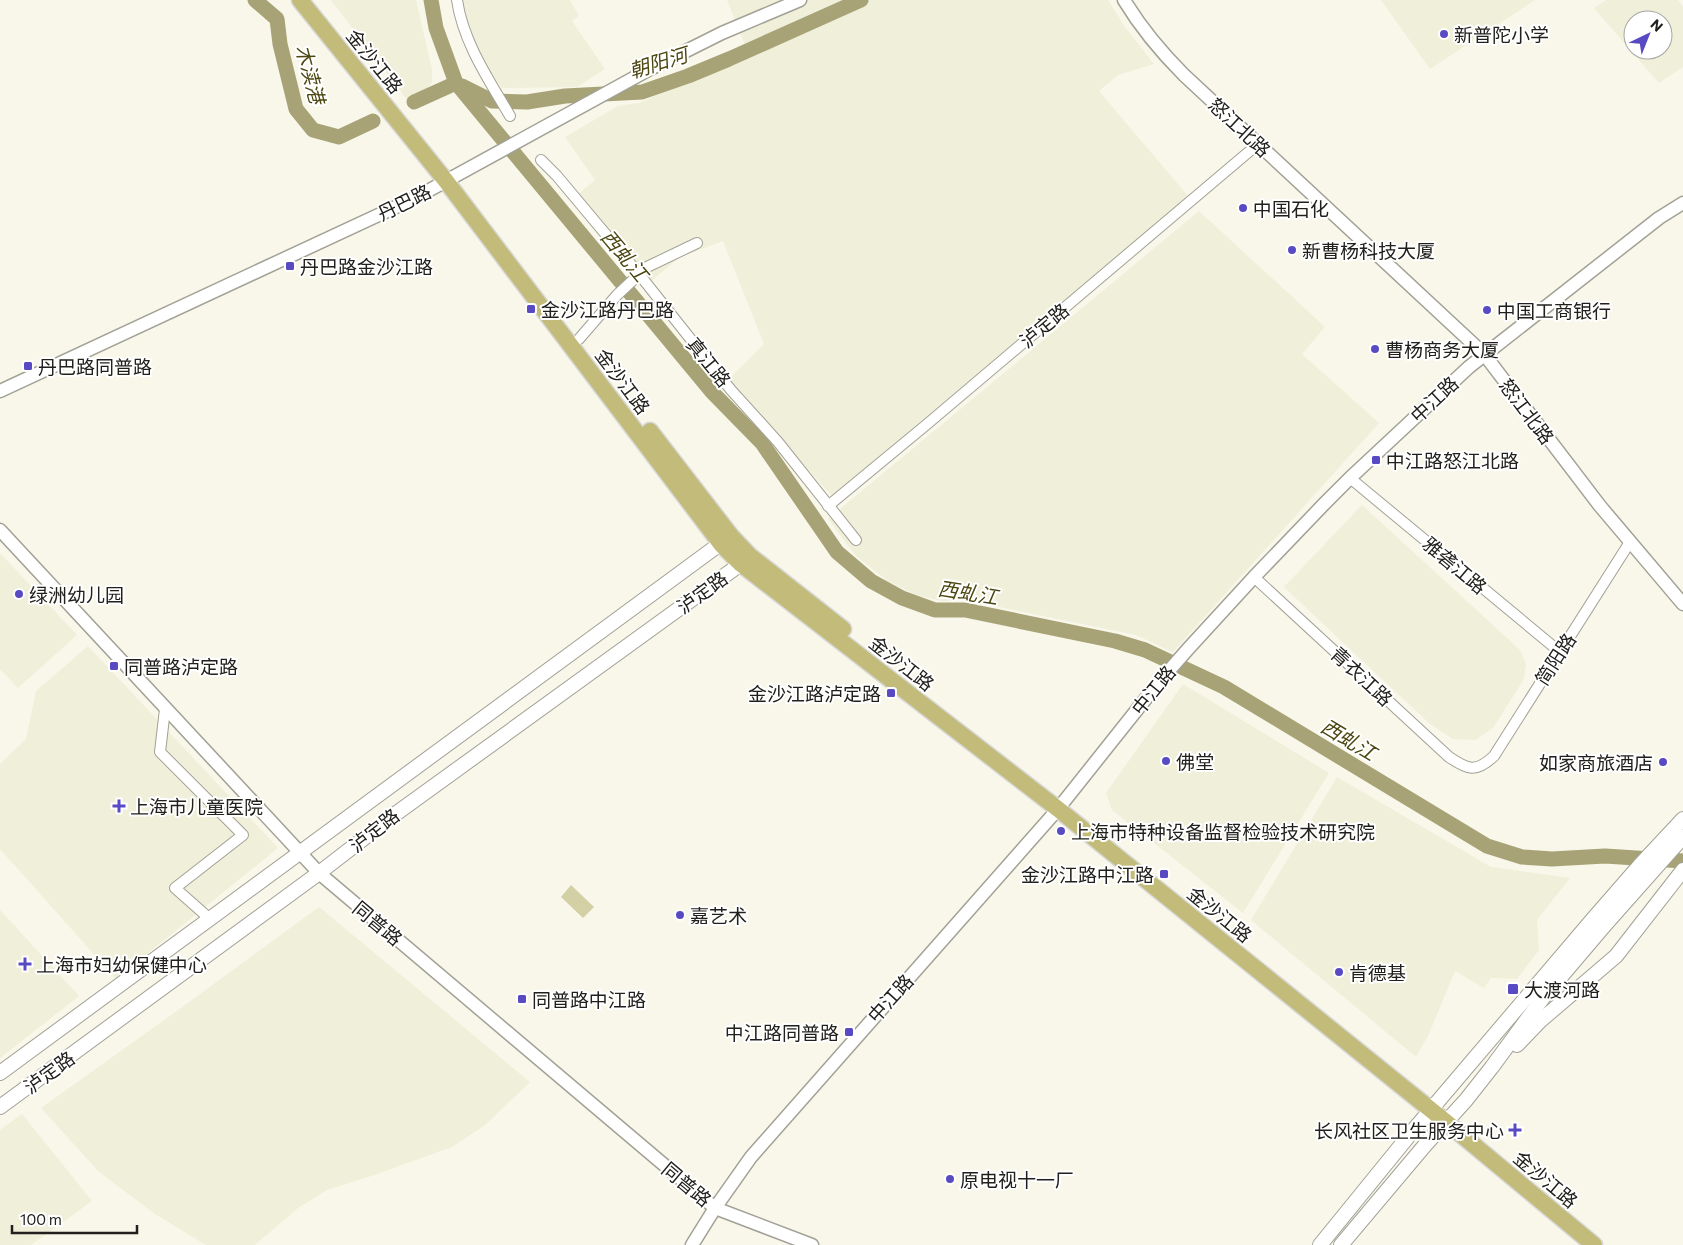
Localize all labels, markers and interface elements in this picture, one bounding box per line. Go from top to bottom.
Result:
north arrow [1623,10,1673,60]
text: N [1648,15,1667,35]
place label: 新普陀小学 [1454,23,1549,46]
street label: 金沙江路 [342,24,408,98]
marker: 新普陀小学 [1438,28,1450,40]
water label: 朝阳河 [626,41,694,82]
water label: 木渎港 [292,42,331,109]
street label: 怒江北路 [1204,93,1276,161]
street label: 丹巴路 [373,179,435,225]
place label: 中国石化 [1253,197,1329,220]
marker: 中国石化 [1237,202,1249,214]
water label: 西虬江 [597,224,655,287]
place label: 新曹杨科技大厦 [1302,239,1435,262]
marker: 新曹杨科技大厦 [1286,244,1298,256]
place label: 丹巴路金沙江路 [300,255,433,278]
marker: 丹巴路金沙江路 [284,260,296,272]
place label: 金沙江路丹巴路 [541,298,674,321]
street label: 泸定路 [1015,298,1073,352]
place label: 中国工商银行 [1497,299,1611,322]
marker: 金沙江路丹巴路 [525,303,537,315]
marker: 中国工商银行 [1481,304,1493,316]
street label: 真江路 [682,333,736,391]
place label: 曹杨商务大厦 [1385,338,1499,361]
marker: 曹杨商务大厦 [1369,343,1381,355]
street label: 金沙江路 [591,344,655,418]
place label: 丹巴路同普路 [38,355,152,378]
marker: 丹巴路同普路 [22,360,34,372]
street label: 中江路 [1405,371,1463,427]
street label: 怒江北路 [1495,374,1559,448]
place label: 中江路怒江北路 [1386,449,1519,472]
marker: 中江路怒江北路 [1370,454,1382,466]
street label: 雅砻江路 [1418,532,1492,598]
street label: 泸定路 [672,566,732,618]
water label: 西虬江 [936,575,1001,609]
place label: 绿洲幼儿园 [29,583,124,606]
marker: 绿洲幼儿园 [13,588,25,600]
street label: 简阳路 [1530,629,1580,689]
street label: 金沙江路 [865,631,939,695]
street label: 青衣江路 [1326,642,1398,710]
place label: 同普路泸定路 [124,655,238,678]
marker: 同普路泸定路 [108,660,120,672]
street label: 中江路 [1126,661,1180,719]
place label: 金沙江路泸定路 [748,682,881,705]
marker: 金沙江路泸定路 [885,687,897,699]
water label: 西虬江 [1317,713,1383,766]
place label: 佛堂 [1176,750,1214,773]
place label: 如家商旅酒店 [1539,751,1653,774]
marker: 佛堂 [1160,755,1172,767]
marker: 如家商旅酒店 [1657,756,1669,768]
place label: 上海市儿童医院 [130,795,263,818]
marker: 上海市儿童医院 [112,799,126,813]
street label: 泸定路 [344,803,404,857]
place label: 上海市特种设备监督检验技术研究院 [1071,820,1375,843]
marker: 上海市特种设备监督检验技术研究院 [1055,825,1067,837]
place label: 金沙江路中江路 [1021,863,1154,886]
marker: 金沙江路中江路 [1158,868,1170,880]
street label: 金沙江路 [1183,881,1257,947]
street label: 同普路 [349,896,407,950]
place label: 嘉艺术 [690,904,747,927]
marker: 嘉艺术 [674,909,686,921]
place label: 上海市妇幼保健中心 [36,953,207,976]
marker: 上海市妇幼保健中心 [18,957,32,971]
place label: 肯德基 [1349,961,1406,984]
marker: 肯德基 [1333,966,1345,978]
street label: 中江路 [862,969,918,1027]
place label: 大渡河路 [1524,978,1600,1001]
marker: 大渡河路 [1506,982,1520,996]
place label: 同普路中江路 [532,988,646,1011]
marker: 同普路中江路 [516,993,528,1005]
place label: 中江路同普路 [725,1021,839,1044]
marker: 中江路同普路 [843,1026,855,1038]
street label: 泸定路 [19,1046,79,1098]
place label: 长风社区卫生服务中心 [1314,1119,1504,1142]
marker: 长风社区卫生服务中心 [1508,1123,1522,1137]
street label: 金沙江路 [1509,1146,1583,1212]
street label: 同普路 [658,1157,716,1211]
place label: 原电视十一厂 [960,1168,1074,1191]
marker: 原电视十一厂 [944,1173,956,1185]
scale bar [12,1202,138,1234]
text: 100 m [20,1210,62,1228]

